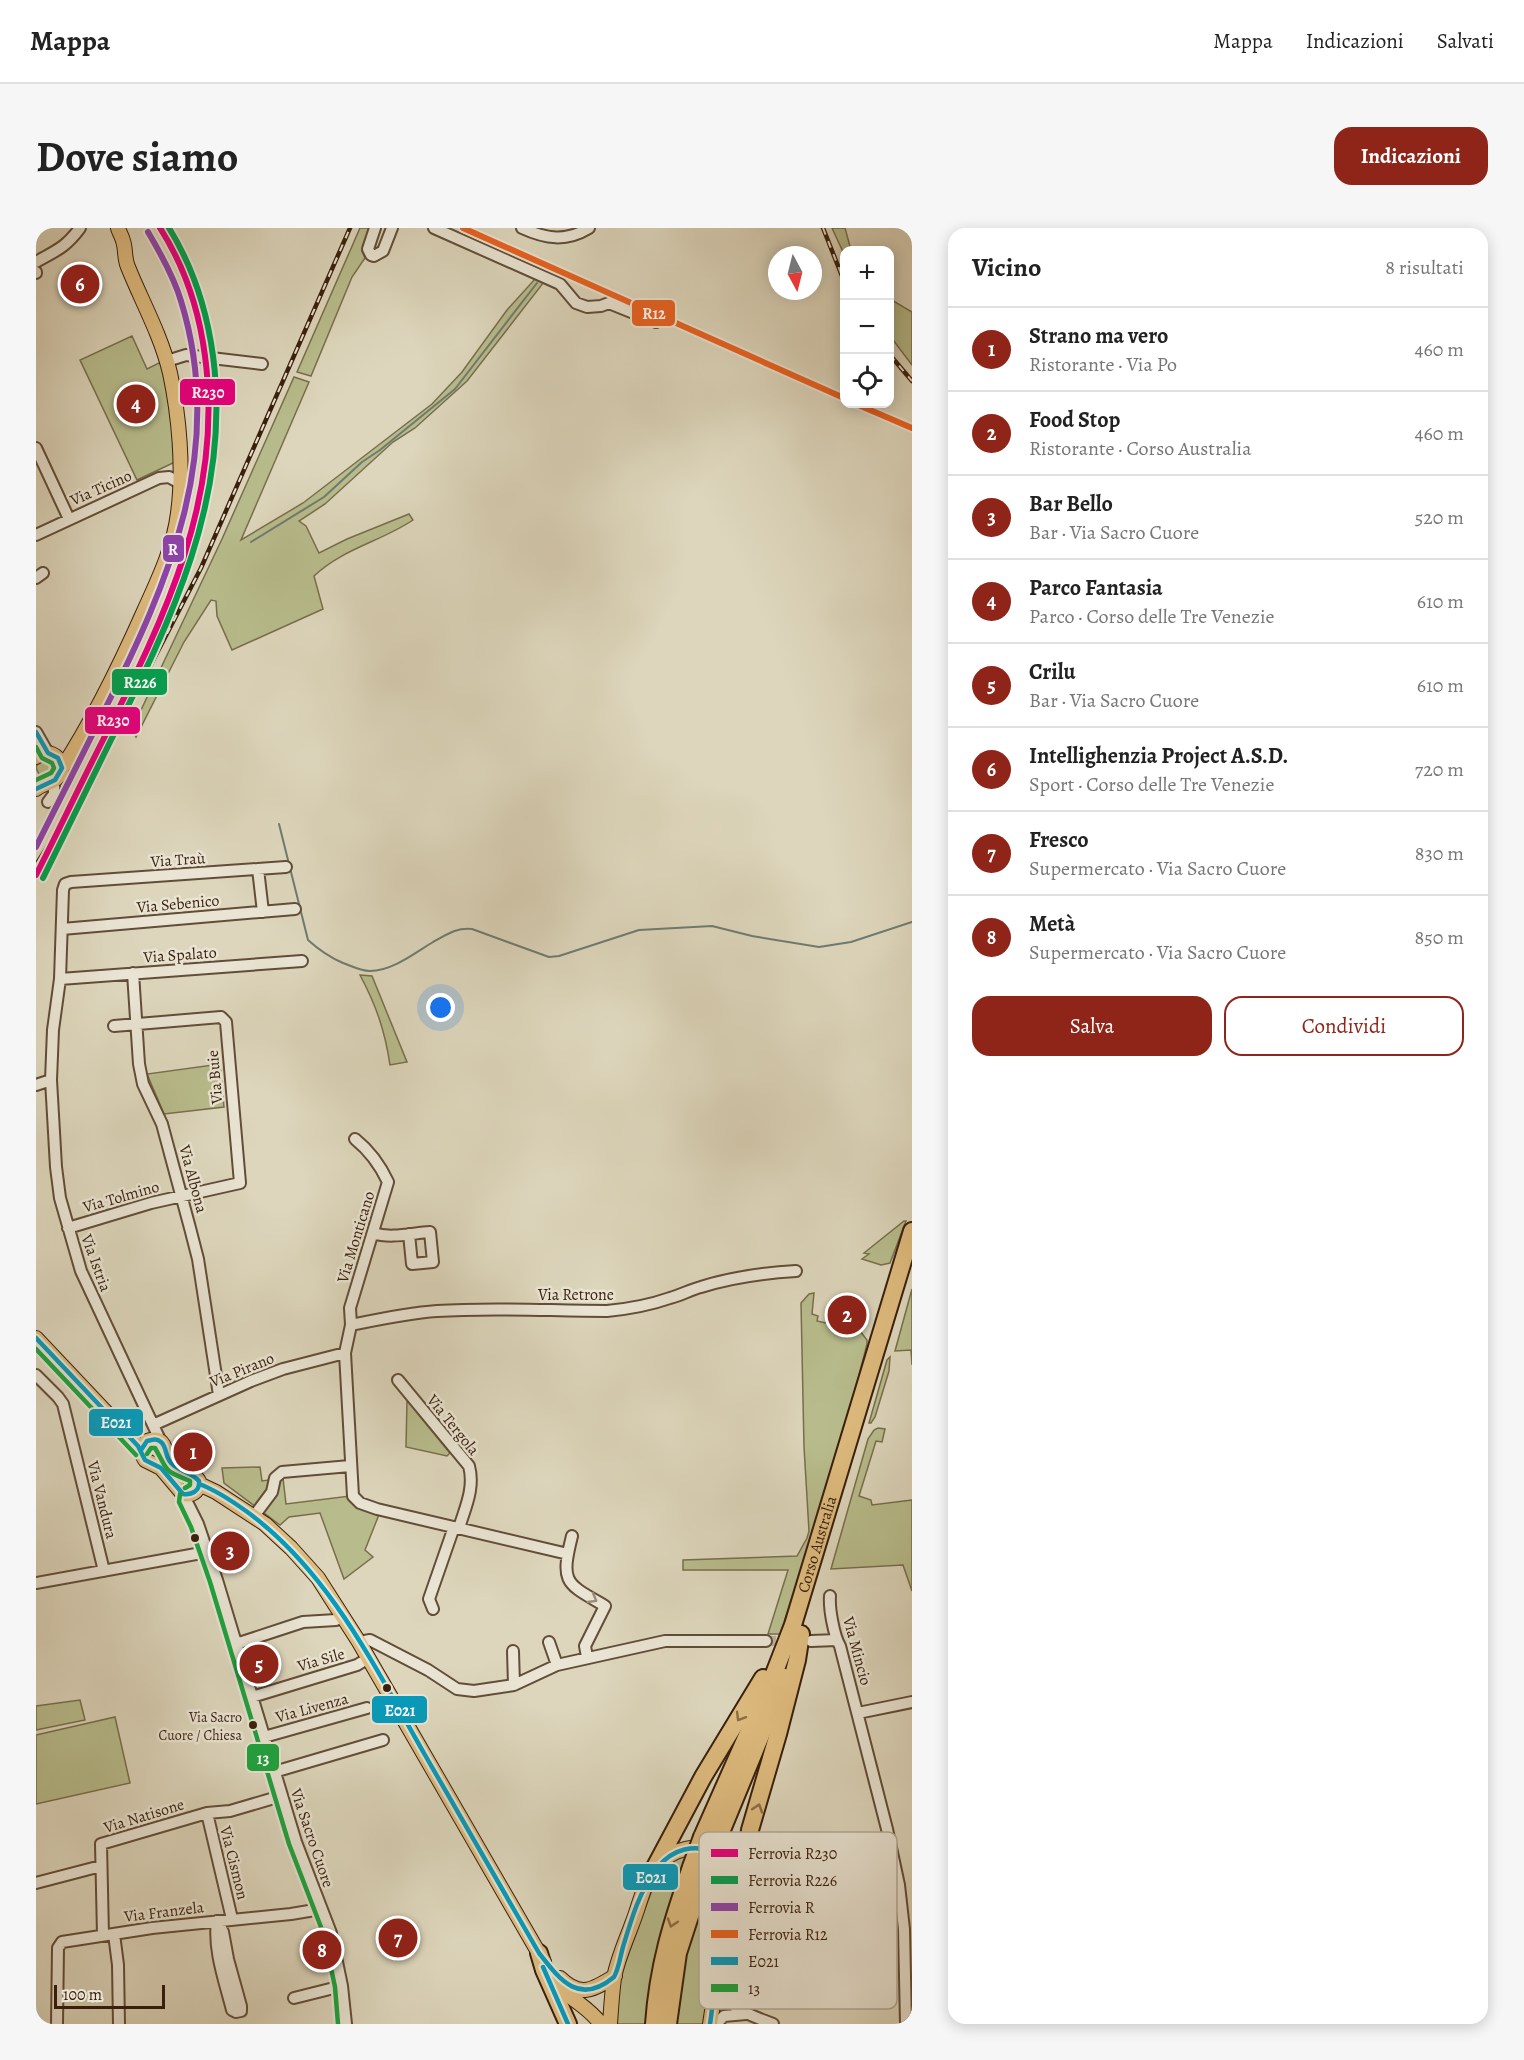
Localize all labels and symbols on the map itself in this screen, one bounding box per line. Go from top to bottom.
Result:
north arrow [768,246,822,300]
pin: 6 [60,262,99,306]
line badge: R12 [631,299,676,327]
text: R12 [642,303,666,325]
line badge: R230 [179,378,236,406]
pin: 4 [116,382,156,426]
text: R230 [192,382,224,404]
street label: Via Ticino [66,465,135,512]
line badge: R [162,534,185,563]
text: R [168,539,179,561]
line badge: R226 [111,668,168,696]
text: R226 [123,672,157,694]
line badge: R230 [84,706,141,735]
text: R230 [97,710,129,732]
street label: Via Traù [149,847,206,873]
street label: Via Sebenico [135,889,220,919]
street label: Via Spalato [142,941,217,969]
your location [426,993,455,1022]
street label: Via Buie [202,1049,228,1106]
street label: Via Albona [173,1142,213,1216]
street label: Via Tolmino [79,1176,162,1219]
street label: Via Monticano [331,1188,380,1287]
street label: Via Istria [75,1230,117,1295]
street label: Via Retrone [537,1284,614,1306]
pin: 2 [828,1292,866,1338]
street label: Via Pirano [206,1347,277,1393]
street label: Via Tergola [421,1389,485,1461]
line badge: E021 [88,1408,144,1437]
text: E021 [100,1412,132,1434]
pin: 1 [174,1430,212,1474]
street label: Via Vandura [81,1458,122,1542]
street label: Corso Australia [792,1493,843,1595]
pin: 3 [210,1528,250,1574]
unlabelled marker [189,1532,201,1544]
one-way arrow [587,1592,597,1603]
street label: Via Mincio [837,1613,877,1688]
pin: 5 [240,1642,278,1686]
street label: Via Sile [294,1643,347,1677]
unlabelled marker [381,1682,393,1694]
street label: Via Livenza [272,1688,351,1729]
line badge: E021 [371,1695,428,1724]
text: E021 [384,1700,416,1722]
place label: Via Sacro Cuore / Chiesa [158,1708,242,1745]
one-way arrow [735,1711,747,1721]
marker: Via Sacro Cuore / Chiesa [247,1719,259,1731]
line badge: 13 [246,1743,280,1772]
text: 13 [257,1748,269,1770]
street label: Via Sacro Cuore [284,1785,339,1891]
street label: Via Natisone [100,1793,187,1839]
one-way arrow [750,1803,763,1814]
street label: Via Cismon [214,1823,254,1902]
legend [699,1832,897,2009]
text: Ferrovia R230 [748,1843,837,1865]
line badge: E021 [622,1863,679,1891]
text: E021 [635,1867,667,1889]
text: Ferrovia R226 [748,1870,837,1892]
street label: Via Franzela [122,1896,206,1928]
text: Ferrovia R [748,1897,815,1919]
pin: 7 [378,1916,418,1960]
one-way arrow [666,1917,679,1928]
text: Ferrovia R12 [748,1924,828,1946]
pin: 8 [302,1928,342,1972]
text: E021 [748,1951,780,1973]
text: 13 [748,1978,760,2000]
scale bar [54,1982,165,2010]

